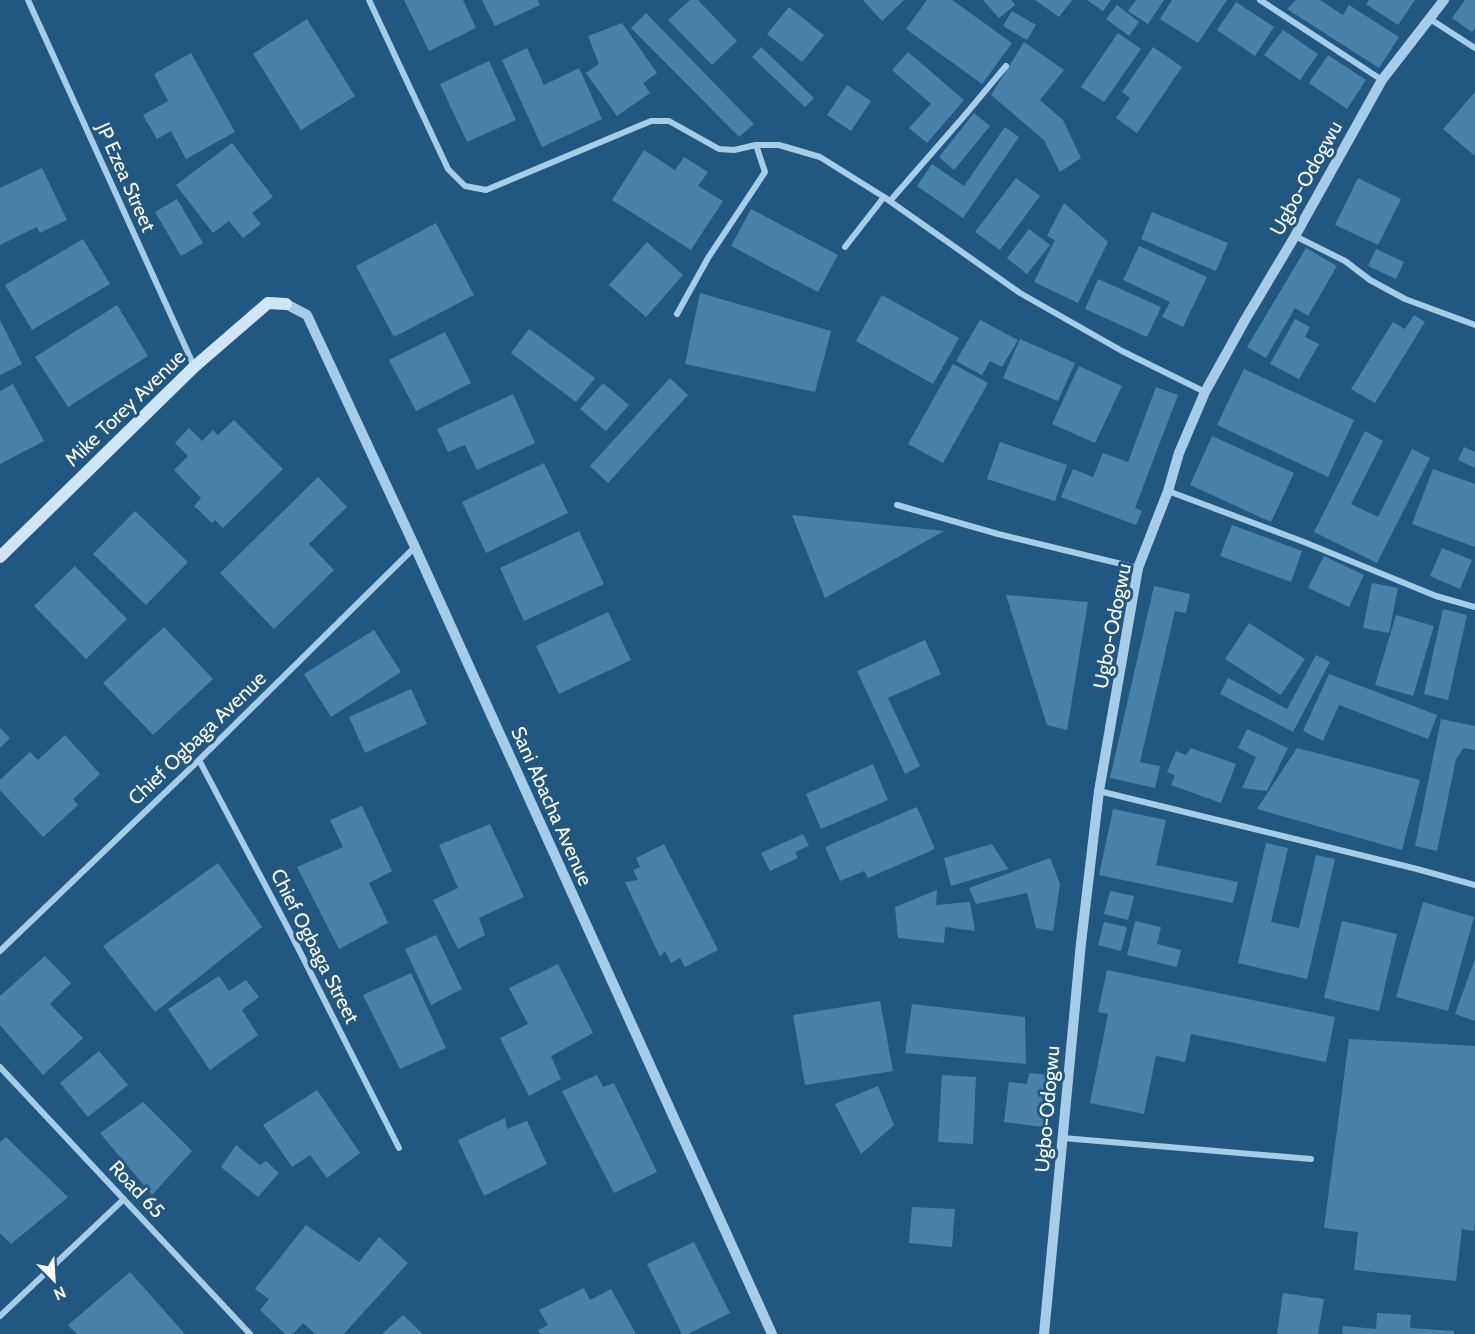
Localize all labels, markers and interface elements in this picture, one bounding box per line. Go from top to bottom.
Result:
street label: Ugbo-Odogwu [1265,117,1347,239]
street label: JP Ezea Street [91,118,161,236]
street label: Mike Torey Avenue [60,345,190,471]
street label: Ugbo-Odogwu [1088,561,1136,691]
street label: Chief Ogbaga Avenue [123,666,271,810]
street label: Sani Abacha Avenue [506,723,598,889]
street label: Chief Ogbaga Street [266,865,364,1027]
street label: Ugbo-Odogwu [1030,1045,1064,1173]
street label: Road 65 [104,1155,170,1223]
north arrow [24,1250,84,1310]
text: N [51,1282,69,1304]

